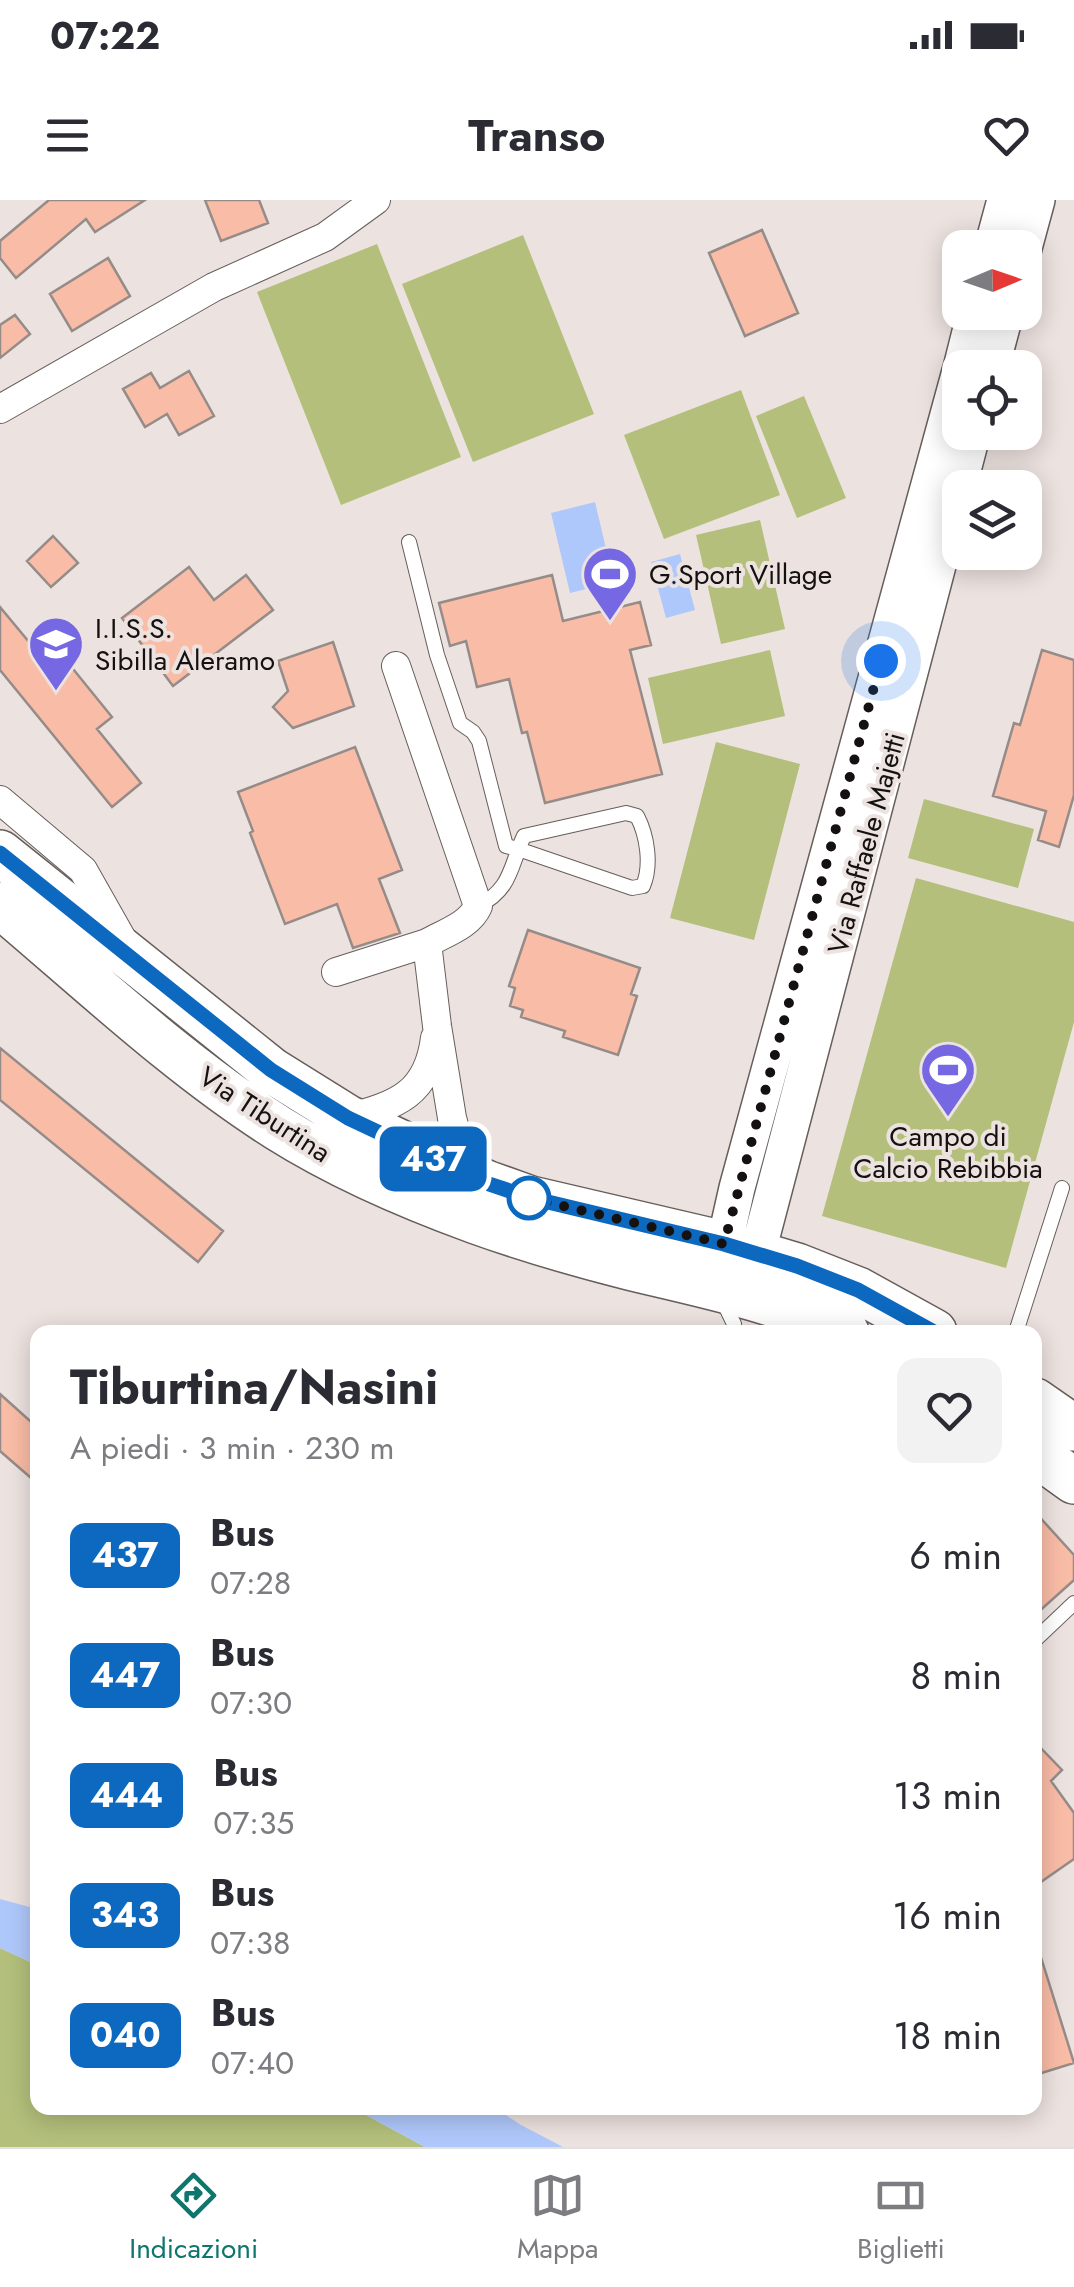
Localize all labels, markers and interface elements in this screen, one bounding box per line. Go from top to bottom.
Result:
text: 07:22 [50,8,160,63]
text: Transo [468,103,606,168]
icon: menu [40,108,95,163]
icon: heart [979,108,1034,163]
north arrow [942,230,1042,330]
map controls [942,230,1042,570]
button: locate [942,350,1042,450]
button: layers [942,470,1042,570]
sports icon: G.Sport Village [580,544,640,623]
place label: G.Sport Village [649,554,832,595]
place label: I.I.S.S. Sibilla Aleramo [95,608,275,681]
school or university icon: I.I.S.S. Sibilla Aleramo [26,614,86,693]
your location [856,636,906,686]
street label: Via Raffaele Majetti [817,728,916,959]
sports icon: Campo di Calcio Rebibbia [918,1040,978,1119]
street label: Via Tiburtina [191,1056,339,1173]
place label: Campo di Calcio Rebibbia [853,1116,1043,1189]
line badge: 437 [376,1126,490,1192]
text: 437 [400,1134,466,1184]
unlabelled marker [508,1177,550,1219]
text: Tiburtina/Nasini [70,1353,438,1422]
button: heart [897,1358,1002,1463]
text: A piedi · 3 min · 230 m [70,1425,395,1471]
text: Bus [210,1505,274,1560]
text: 6 min [909,1528,1002,1583]
text: 437 [92,1530,158,1580]
text: 07:28 [210,1560,291,1606]
text: Bus [210,1625,274,1680]
text: 8 min [910,1648,1002,1703]
text: 447 [90,1650,160,1700]
text: 07:30 [210,1680,292,1726]
text: Bus [213,1745,278,1800]
text: 13 min [893,1768,1002,1823]
text: 444 [90,1770,163,1820]
text: 07:35 [213,1800,294,1846]
text: Bus [210,1865,274,1920]
text: 16 min [892,1888,1002,1943]
text: 343 [91,1890,159,1940]
text: 07:38 [210,1920,291,1966]
text: Bus [211,1985,275,2040]
text: 18 min [893,2008,1002,2063]
text: 040 [90,2010,161,2060]
text: 07:40 [211,2040,294,2086]
tab: Indicazioni [129,2168,258,2269]
tab: Mappa [517,2168,598,2269]
tab: Biglietti [857,2168,945,2269]

